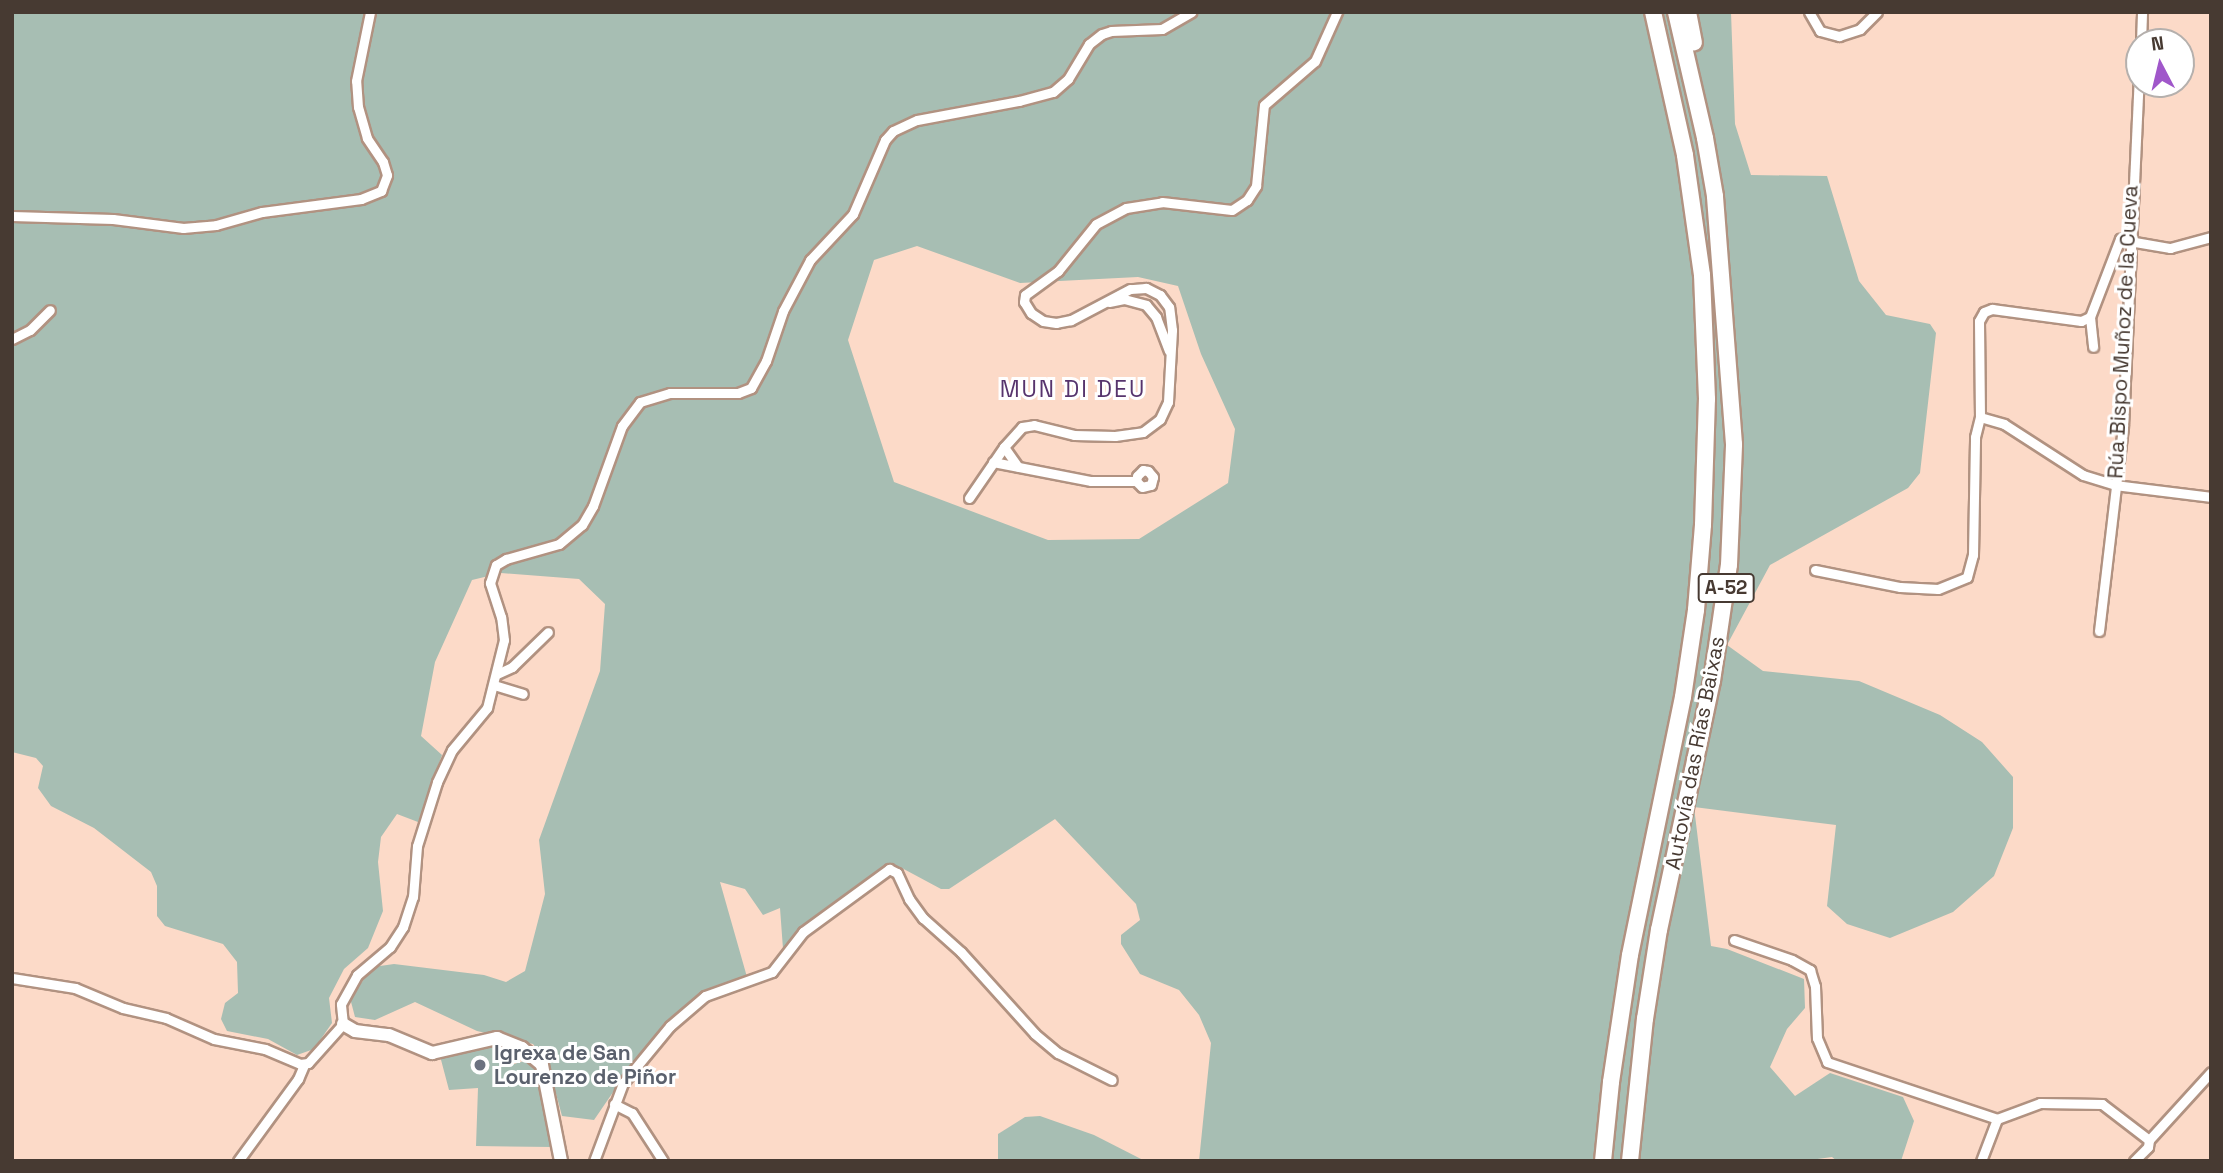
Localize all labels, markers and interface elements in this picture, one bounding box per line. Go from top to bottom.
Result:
north arrow [2125,28,2195,98]
text: N [2150,30,2165,57]
street label: Rúa Bispo Muñoz de la Cueva [2103,185,2143,479]
district label: MUN DI DEU [1001,375,1145,403]
road number: A-52 [1696,572,1756,604]
street label: Autovía das Rías Baixas [1660,634,1730,872]
place label: Igrexa de San Lourenzo de Piñor [494,1040,676,1090]
marker: Igrexa de San Lourenzo de Piñor [472,1057,488,1073]

